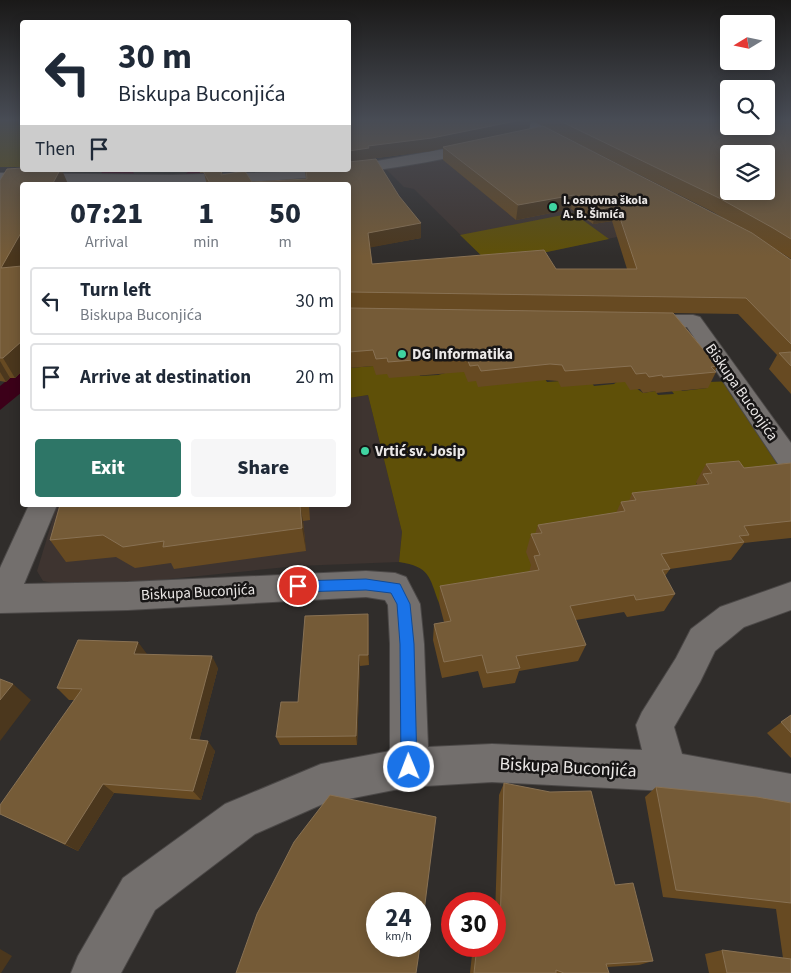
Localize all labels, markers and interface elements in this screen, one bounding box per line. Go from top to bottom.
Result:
north arrow [720,15,775,70]
map controls [720,15,775,200]
text: 30 m [118,32,192,82]
icon: left [35,40,100,105]
text: Biskupa Buconjića [118,78,286,110]
button: search [720,80,775,135]
icon: arrive [85,135,113,163]
text: Then [35,136,75,163]
button: layers [720,145,775,200]
text: 07:21 [70,192,143,235]
text: 1 [198,192,214,235]
text: 50 [269,192,301,235]
place label: I. osnovna škola A. B. Šimića [562,192,648,223]
marker: I. osnovna škola A. B. Šimića [547,201,559,213]
text: Arrival [85,231,128,253]
text: min [193,231,219,253]
text: m [278,231,292,253]
text: Turn left [80,277,151,304]
icon: left [37,287,65,315]
text: 30 m [296,288,334,315]
text: Biskupa Buconjića [80,304,202,326]
street label: Biskupa Buconjića [700,339,783,445]
place label: DG Informatika [412,344,513,365]
marker: DG Informatika [396,348,408,360]
icon: arrive [37,363,65,391]
text: Arrive at destination [80,364,251,391]
text: 20 m [296,364,334,391]
button: Exit [35,439,181,497]
button: Share [191,439,336,497]
place label: Vrtić sv. Josip [374,441,466,462]
marker: Vrtić sv. Josip [359,445,371,457]
pin [277,565,319,607]
icon: arrive [284,572,312,600]
street label: Biskupa Buconjića [140,579,256,606]
position arrow [382,740,434,792]
street label: Biskupa Buconjića [499,751,637,784]
speed limit sign: 30 [441,892,506,957]
text: 24 [385,900,412,936]
text: km/h [385,928,412,945]

